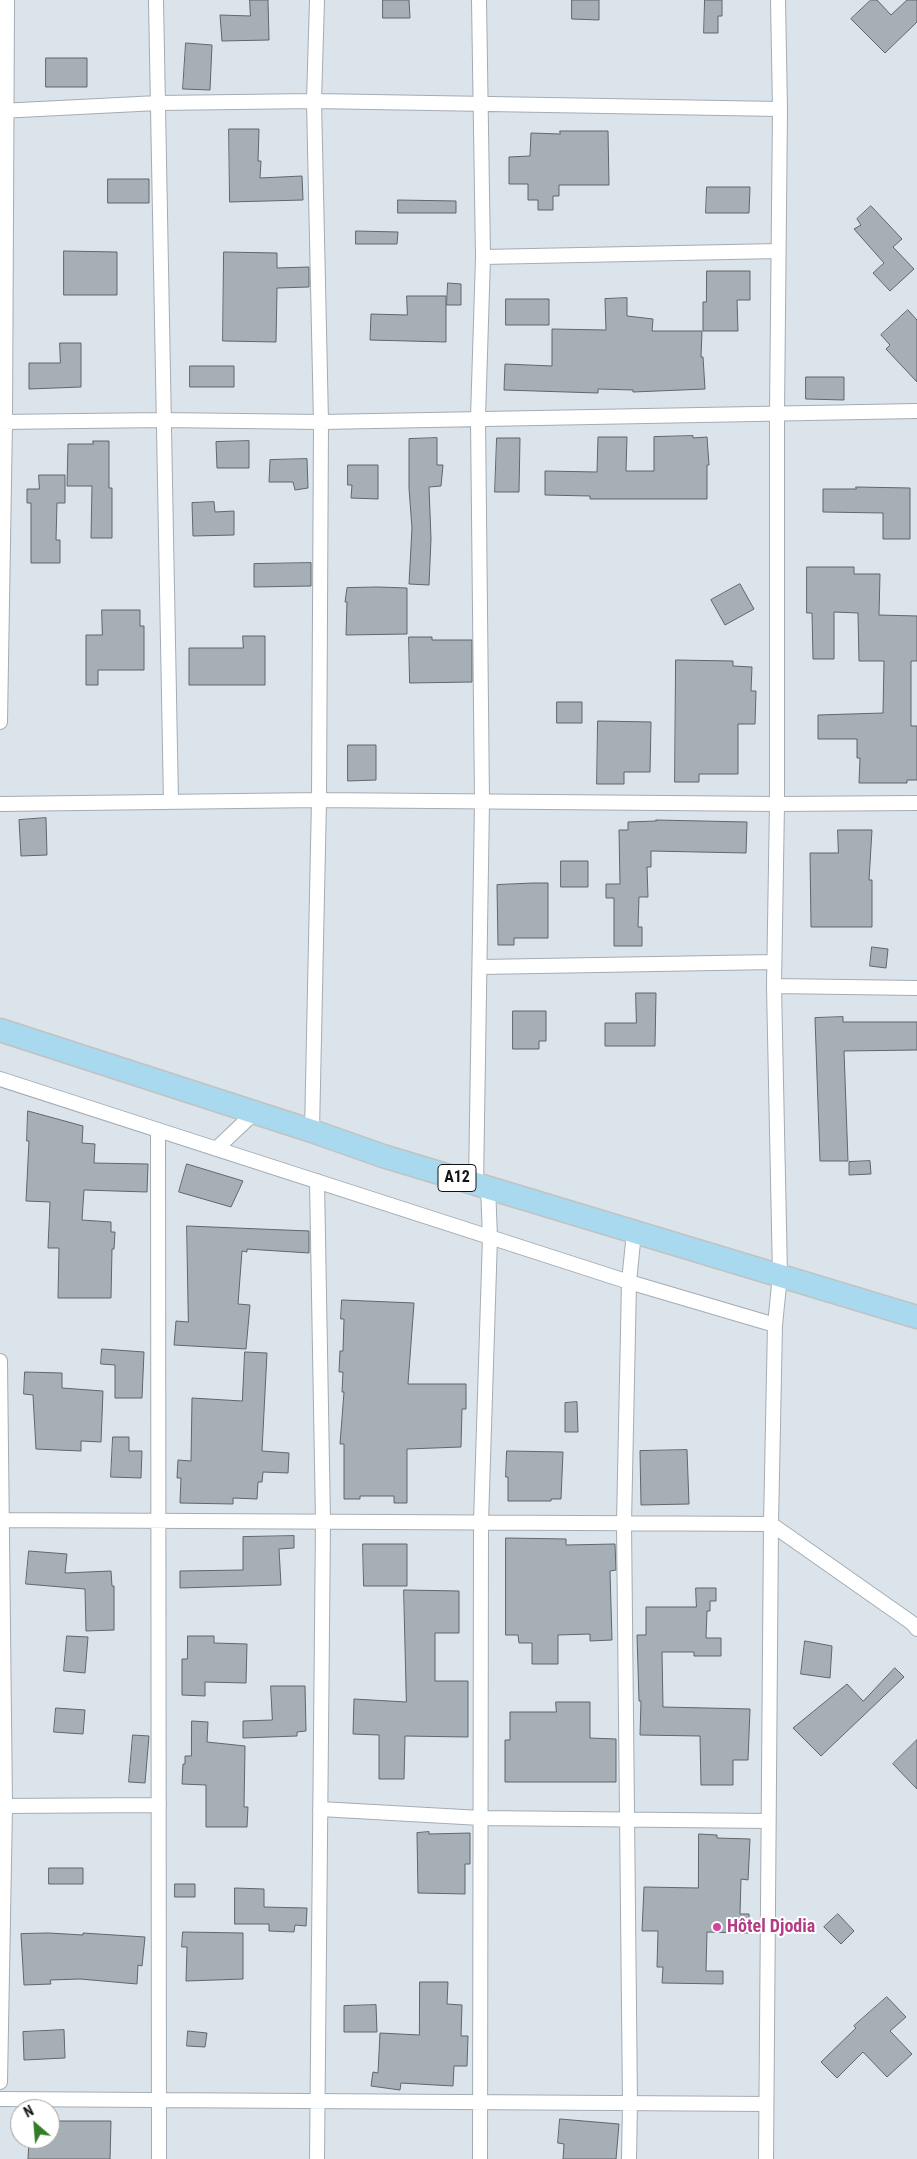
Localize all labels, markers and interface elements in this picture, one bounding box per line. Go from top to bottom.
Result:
road number: A12 [438,1164,476,1192]
place label: Hôtel Djodia [727,1916,815,1938]
marker: Hôtel Djodia [711,1921,723,1933]
north arrow [10,2099,60,2149]
text: N [21,2102,36,2121]

